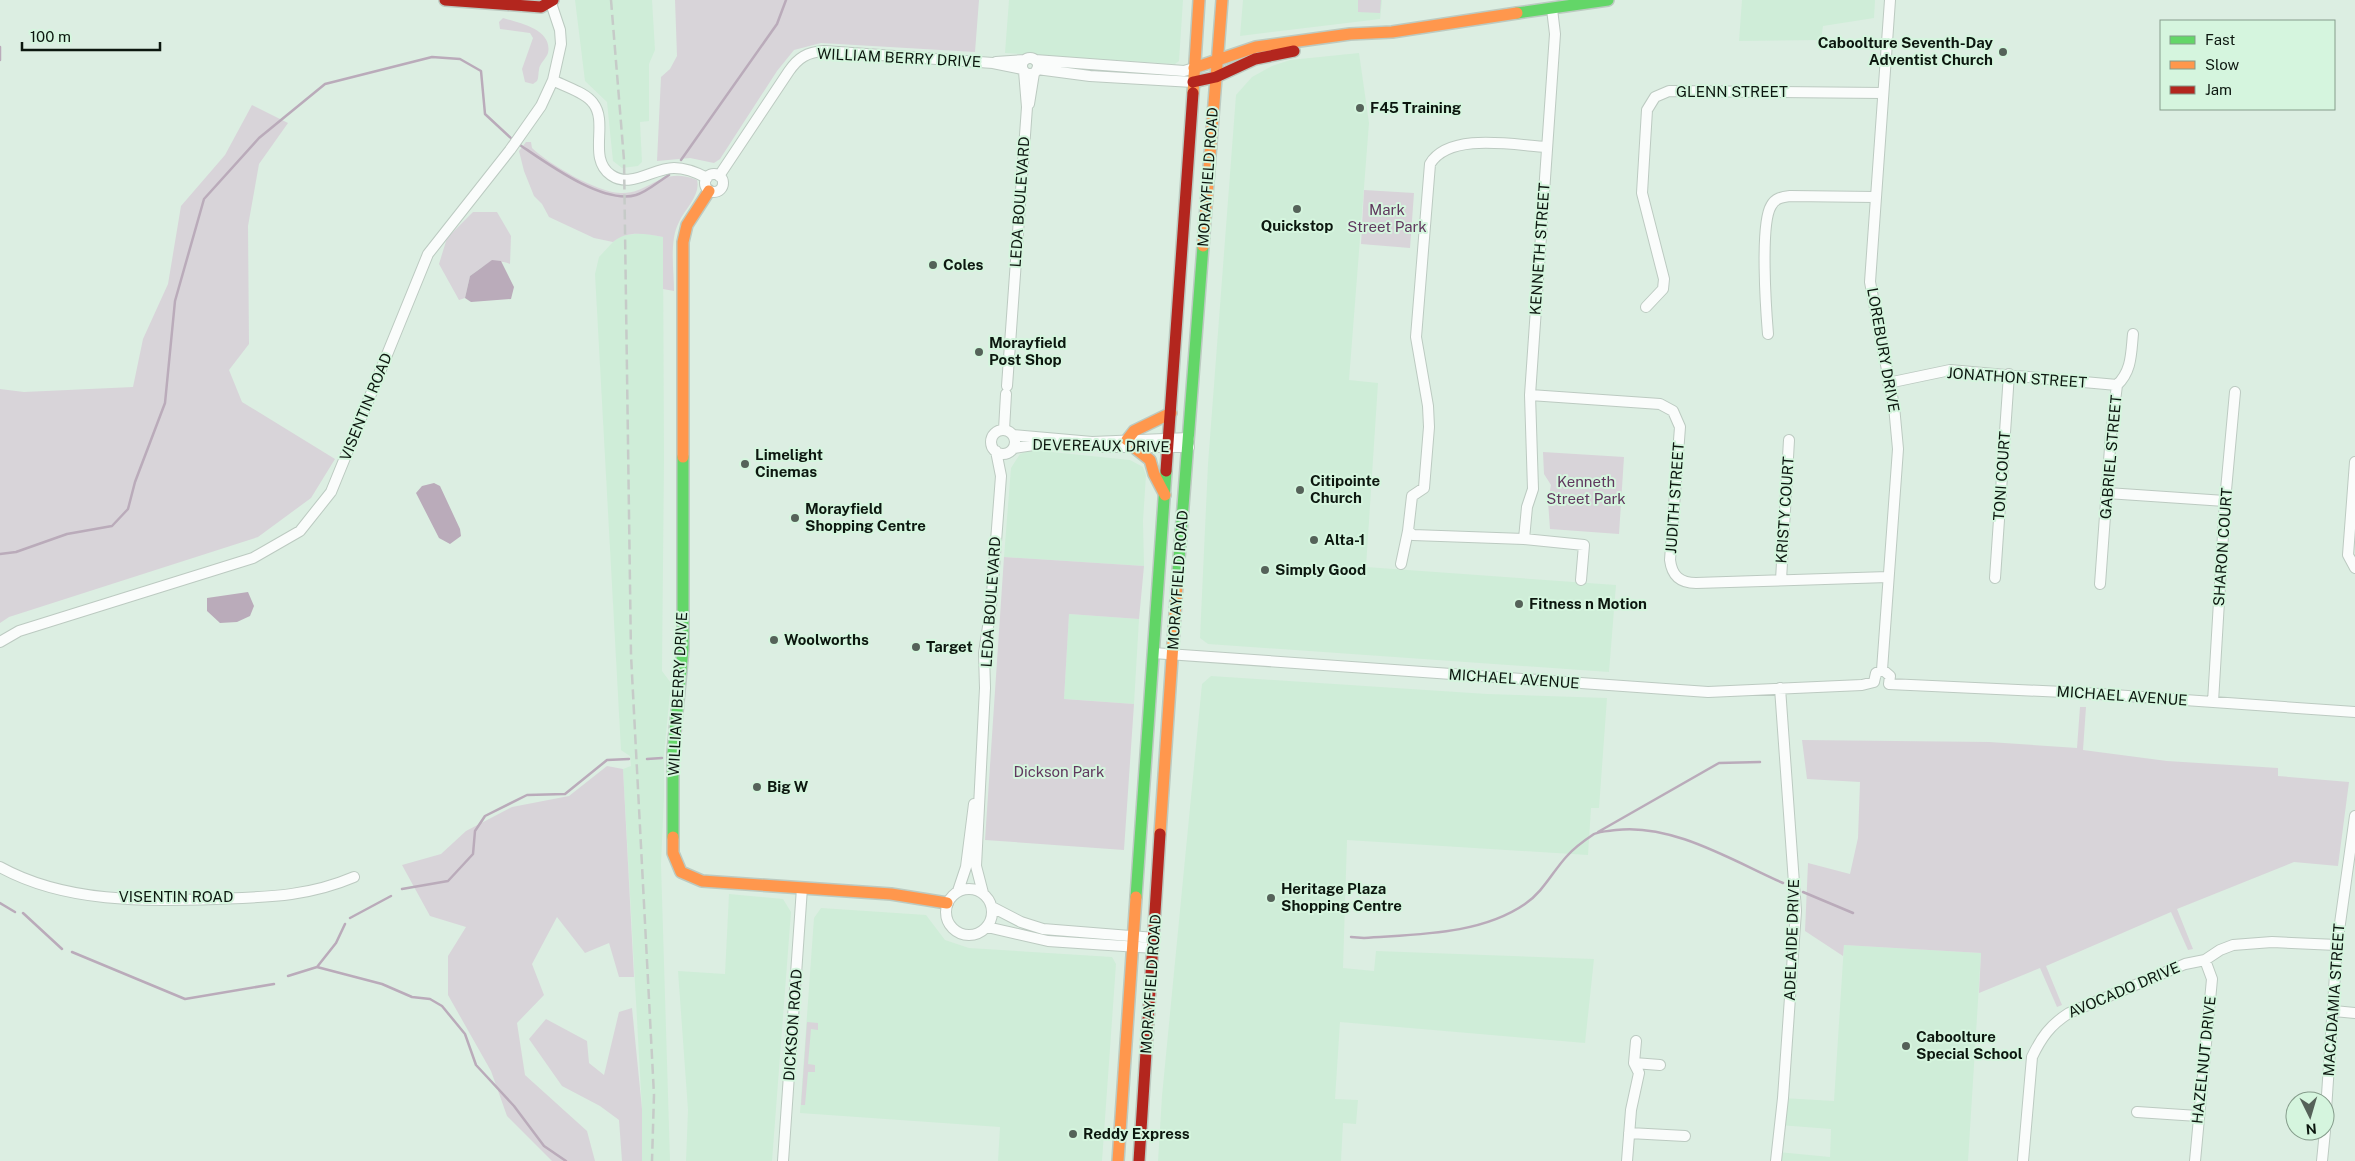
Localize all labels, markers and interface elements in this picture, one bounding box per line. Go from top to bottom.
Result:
scale bar [22,20,160,52]
legend [2160,20,2335,110]
text: 100 m [30,28,71,45]
text: Fast [2205,31,2235,48]
place label: Caboolture Seventh-Day Adventist Church [1818,34,1994,68]
street label: WILLIAM BERRY DRIVE [817,45,981,70]
marker: Caboolture Seventh-Day Adventist Church [1997,46,2009,58]
text: Slow [2205,56,2240,73]
text: Jam [2205,81,2232,98]
street label: GLENN STREET [1676,83,1788,100]
place label: F45 Training [1370,99,1462,116]
marker: F45 Training [1354,102,1366,114]
street label: MORAYFIELD ROAD [1194,107,1221,247]
street label: LEDA BOULEVARD [1006,136,1033,268]
street label: KENNETH STREET [1526,182,1553,316]
park label: Mark Street Park [1347,201,1427,235]
marker: Quickstop [1291,203,1303,215]
place label: Quickstop [1261,217,1333,234]
place label: Coles [943,256,984,273]
marker: Coles [927,259,939,271]
street label: LOREBURY DRIVE [1864,286,1903,414]
place label: Morayfield Post Shop [989,334,1066,368]
marker: Morayfield Post Shop [973,346,985,358]
street label: VISENTIN ROAD [336,350,395,463]
street label: JONATHON STREET [1946,364,2088,391]
street label: GABRIEL STREET [2097,394,2124,520]
street label: TONI COURT [1990,431,2013,521]
street label: DEVEREAUX DRIVE [1032,436,1170,455]
street label: JUDITH STREET [1662,442,1687,554]
place label: Limelight Cinemas [755,446,823,480]
street label: KRISTY COURT [1772,456,1797,564]
marker: Limelight Cinemas [739,458,751,470]
place label: Citipointe Church [1310,472,1380,506]
park label: Kenneth Street Park [1546,473,1626,507]
marker: Citipointe Church [1294,484,1306,496]
street label: SHARON COURT [2210,487,2235,607]
place label: Morayfield Shopping Centre [805,500,926,534]
street label: MORAYFIELD ROAD [1164,510,1191,650]
marker: Morayfield Shopping Centre [789,512,801,524]
place label: Alta-1 [1324,531,1365,548]
marker: Alta-1 [1308,534,1320,546]
street label: LEDA BOULEVARD [977,536,1004,668]
place label: Simply Good [1275,561,1366,578]
marker: Simply Good [1259,564,1271,576]
place label: Fitness n Motion [1529,595,1647,612]
marker: Fitness n Motion [1513,598,1525,610]
street label: WILLIAM BERRY DRIVE [665,612,690,776]
place label: Woolworths [784,631,869,648]
marker: Woolworths [768,634,780,646]
place label: Target [926,638,973,655]
marker: Target [910,641,922,653]
street label: MICHAEL AVENUE [1448,665,1580,692]
street label: MICHAEL AVENUE [2056,682,2188,709]
park label: Dickson Park [1014,763,1104,780]
place label: Big W [767,778,809,795]
marker: Big W [751,781,763,793]
street label: ADELAIDE DRIVE [1781,879,1802,1001]
place label: Heritage Plaza Shopping Centre [1281,880,1402,914]
street label: VISENTIN ROAD [119,888,233,905]
marker: Heritage Plaza Shopping Centre [1265,892,1277,904]
street label: MORAYFIELD ROAD [1137,914,1164,1054]
street label: MACADAMIA STREET [2320,923,2347,1077]
street label: AVOCADO DRIVE [2065,958,2182,1021]
street label: DICKSON ROAD [780,968,805,1081]
street label: HAZELNUT DRIVE [2188,995,2219,1125]
place label: Caboolture Special School [1916,1028,2023,1062]
marker: Caboolture Special School [1900,1040,1912,1052]
north arrow [2285,1091,2335,1141]
text: N [2305,1121,2317,1137]
place label: Reddy Express [1083,1125,1190,1142]
marker: Reddy Express [1067,1128,1079,1140]

